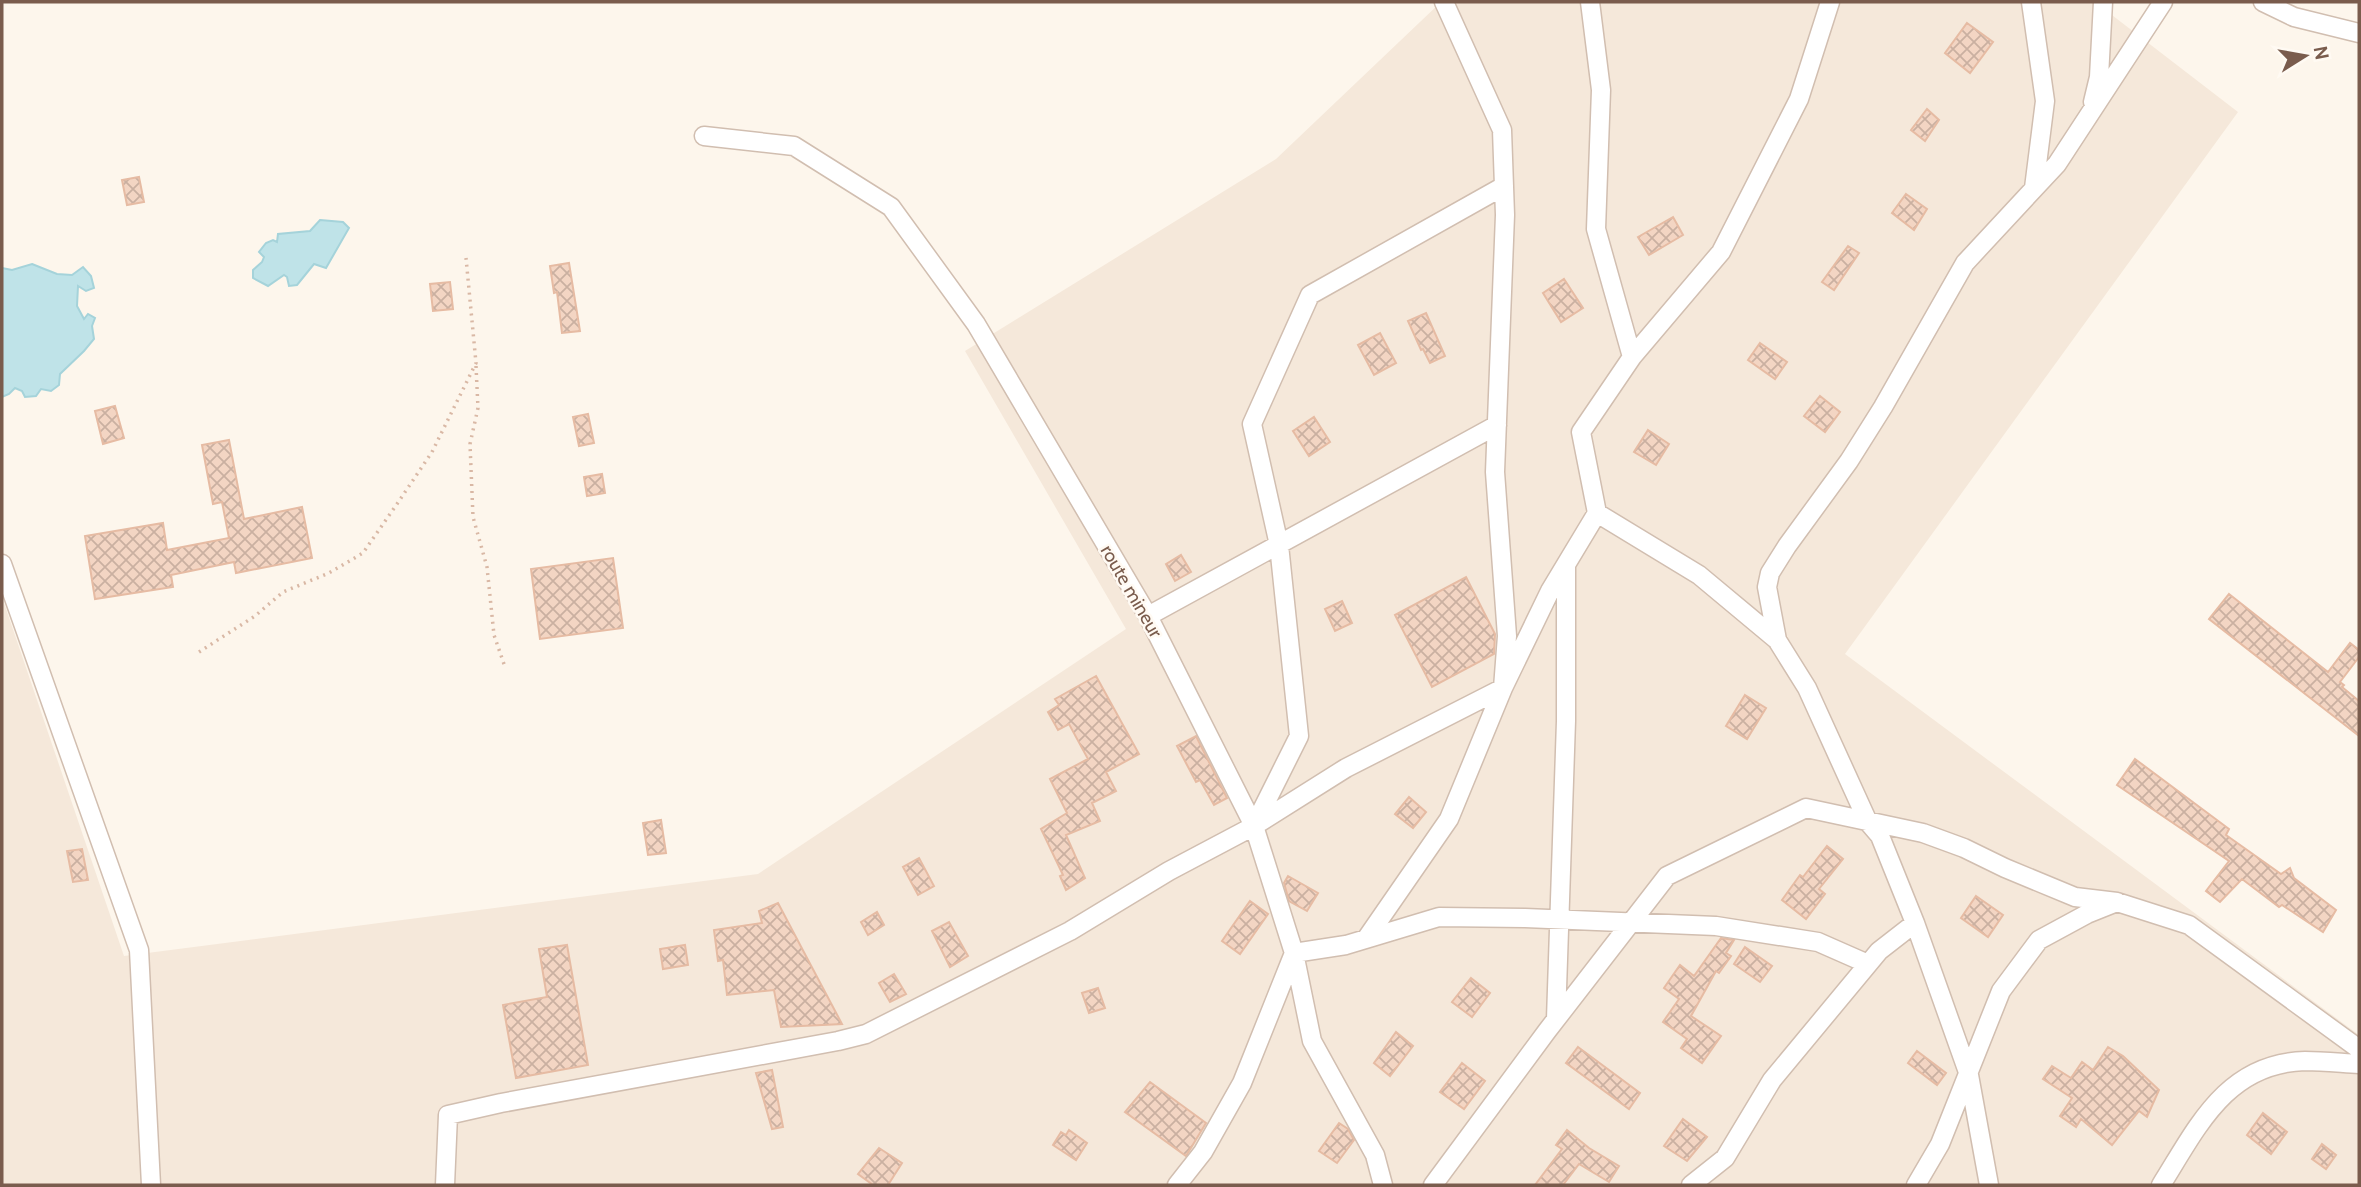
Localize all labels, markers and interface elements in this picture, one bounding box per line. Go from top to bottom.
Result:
north arrow [2270,21,2340,91]
text: N [2309,44,2334,62]
street label: route mineur [1096,541,1167,642]

